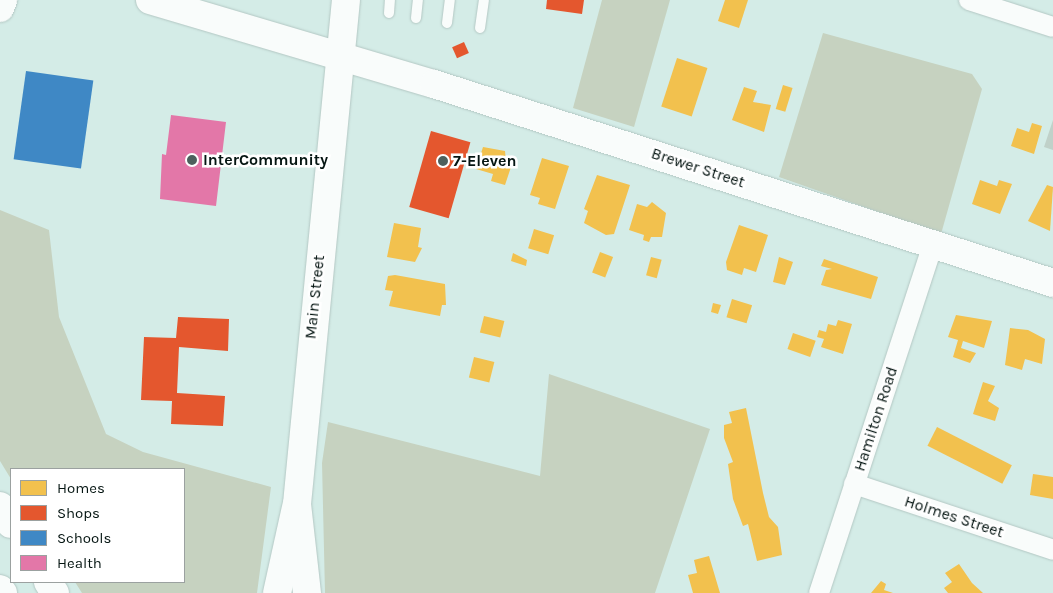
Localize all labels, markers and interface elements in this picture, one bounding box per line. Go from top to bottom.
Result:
street label: Brewer Street [649,144,747,192]
place label: InterCommunity [203,150,328,170]
place label: 7-Eleven [453,151,516,171]
marker: InterCommunity [185,153,199,167]
marker: 7-Eleven [437,155,449,167]
street label: Main Street [301,254,329,340]
street label: Hamilton Road [850,364,902,474]
legend [10,468,185,583]
text: Homes [57,479,105,497]
street label: Holmes Street [902,492,1006,542]
text: Shops [57,504,100,522]
text: Schools [57,529,111,547]
text: Health [57,554,102,572]

